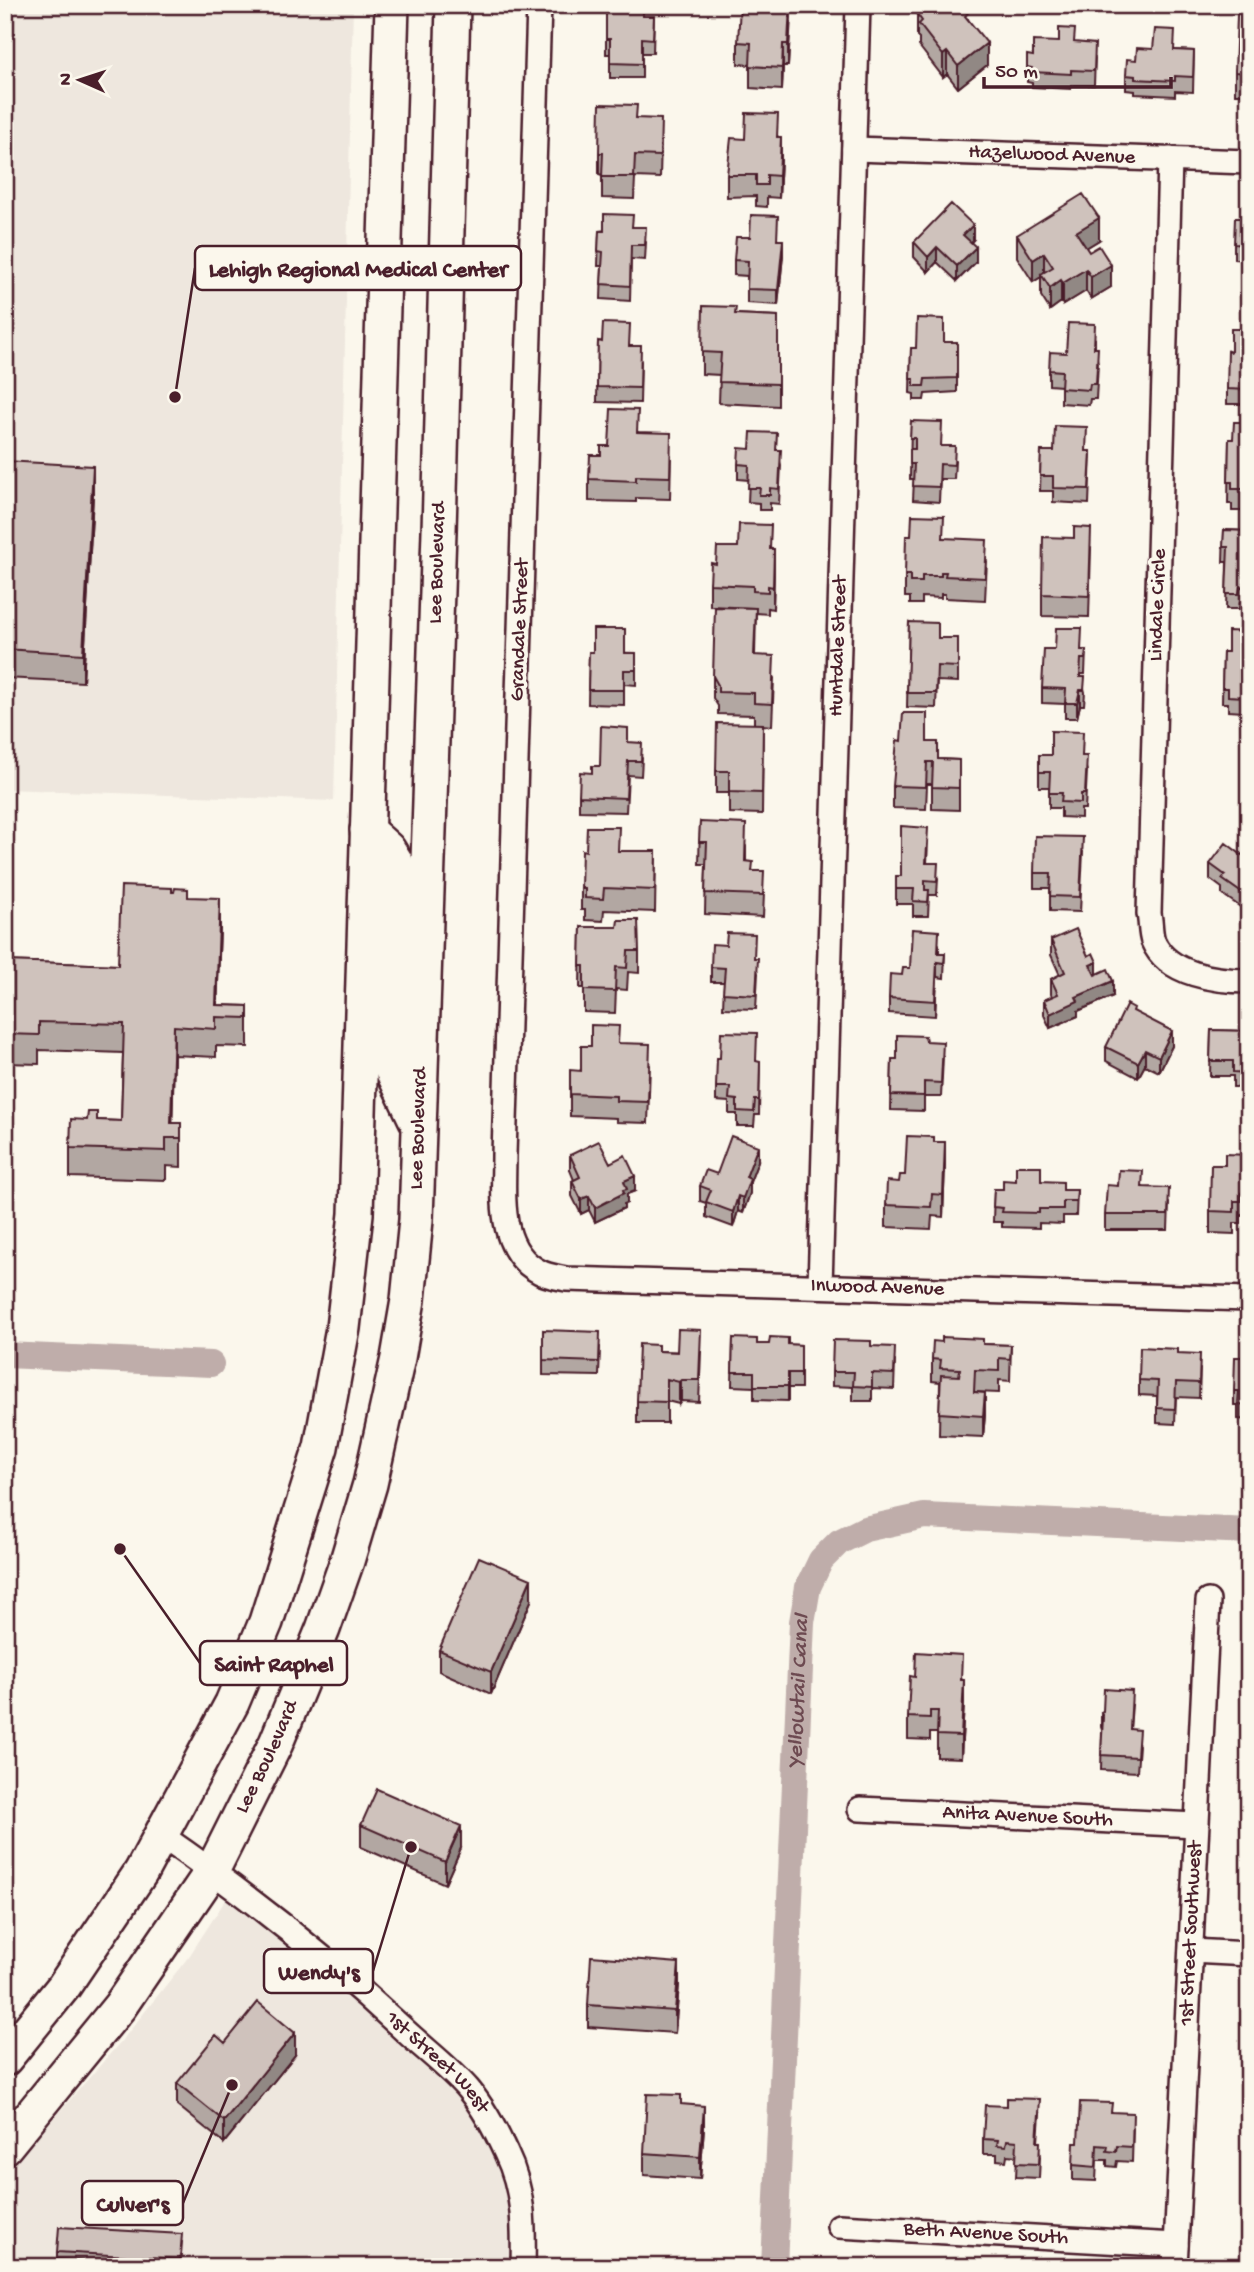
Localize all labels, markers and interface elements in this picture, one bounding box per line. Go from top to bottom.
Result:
north arrow [46,46,116,116]
scale bar [984,46,1172,90]
text: 50 m [995,61,1038,86]
text: N [55,72,78,86]
street label: Hazelwood Avenue [968,140,1137,171]
callout: Lehigh Regional Medical Center [195,246,521,290]
text: Lehigh Regional Medical Center [209,258,510,285]
street label: Lee Boulevard [423,500,452,624]
street label: Lindale Circle [1145,547,1173,662]
street label: Grandale Street [506,556,536,702]
street label: Huntdale Street [824,573,854,717]
street label: Lee Boulevard [405,1065,434,1190]
street label: Inwood Avenue [810,1274,946,1303]
water label: Yellowtail Canal [782,1610,817,1769]
callout: Saint Raphel [200,1641,347,1685]
text: Saint Raphel [214,1653,334,1680]
street label: Lee Boulevard [230,1695,305,1818]
street label: Anita Avenue South [942,1800,1114,1834]
street label: 1st Street Southwest [1174,1838,1209,2027]
callout: Wendy's [264,1949,373,1993]
text: Wendy's [277,1961,361,1988]
street label: 1st Street West [379,2006,496,2120]
callout: Culver's [82,2181,183,2225]
text: Culver's [97,2193,171,2220]
street label: Beth Avenue South [902,2217,1069,2251]

